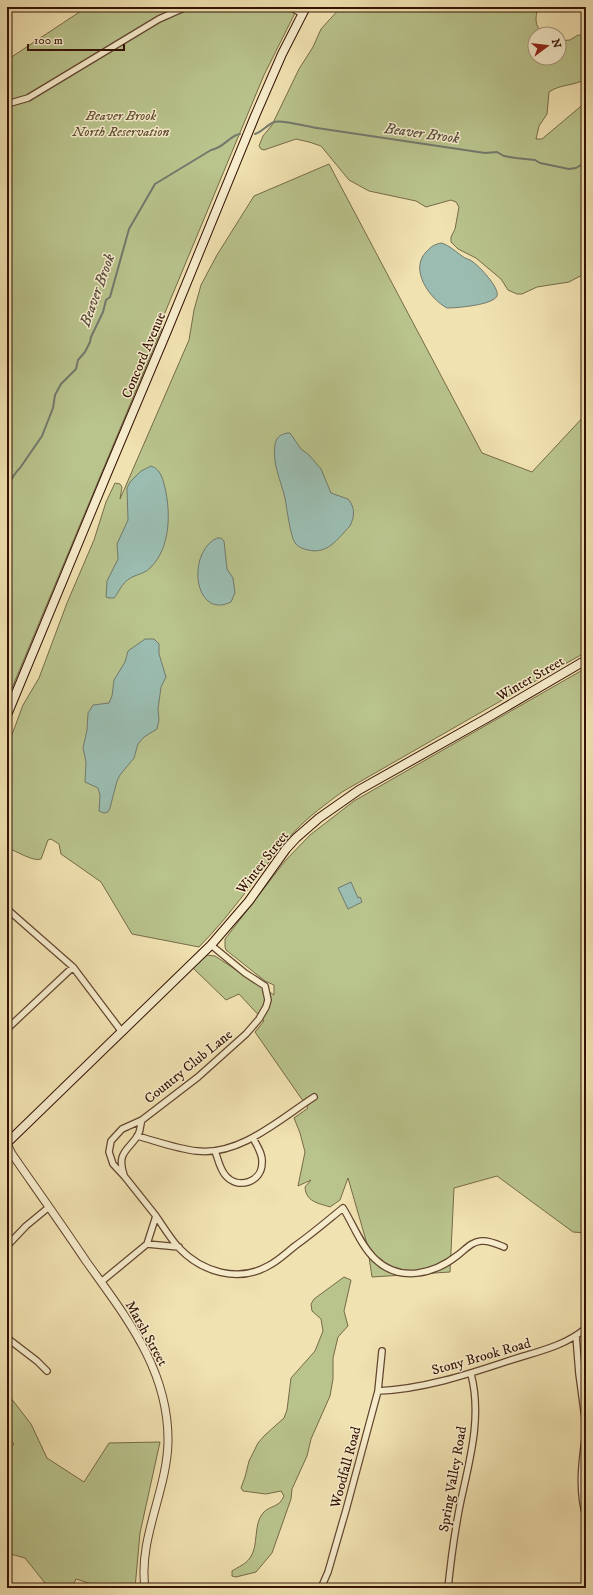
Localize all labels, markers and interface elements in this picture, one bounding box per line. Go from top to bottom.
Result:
scale bar [28,26,124,52]
north arrow [527,26,567,66]
text: 100 m [34,33,63,48]
text: N [548,37,564,50]
park label: Beaver Brook North Reservation [72,107,169,141]
water label: Beaver Brook [382,119,461,148]
water label: Beaver Brook [75,251,120,330]
street label: Concord Avenue [118,309,170,401]
street label: Winter Street [493,652,568,706]
street label: Winter Street [232,827,293,899]
street label: Country Club Lane [141,1026,237,1108]
street label: Marsh Street [121,1298,172,1370]
street label: Stony Brook Road [430,1334,533,1380]
street label: Woodfall Road [326,1425,365,1511]
street label: Spring Valley Road [435,1425,471,1533]

